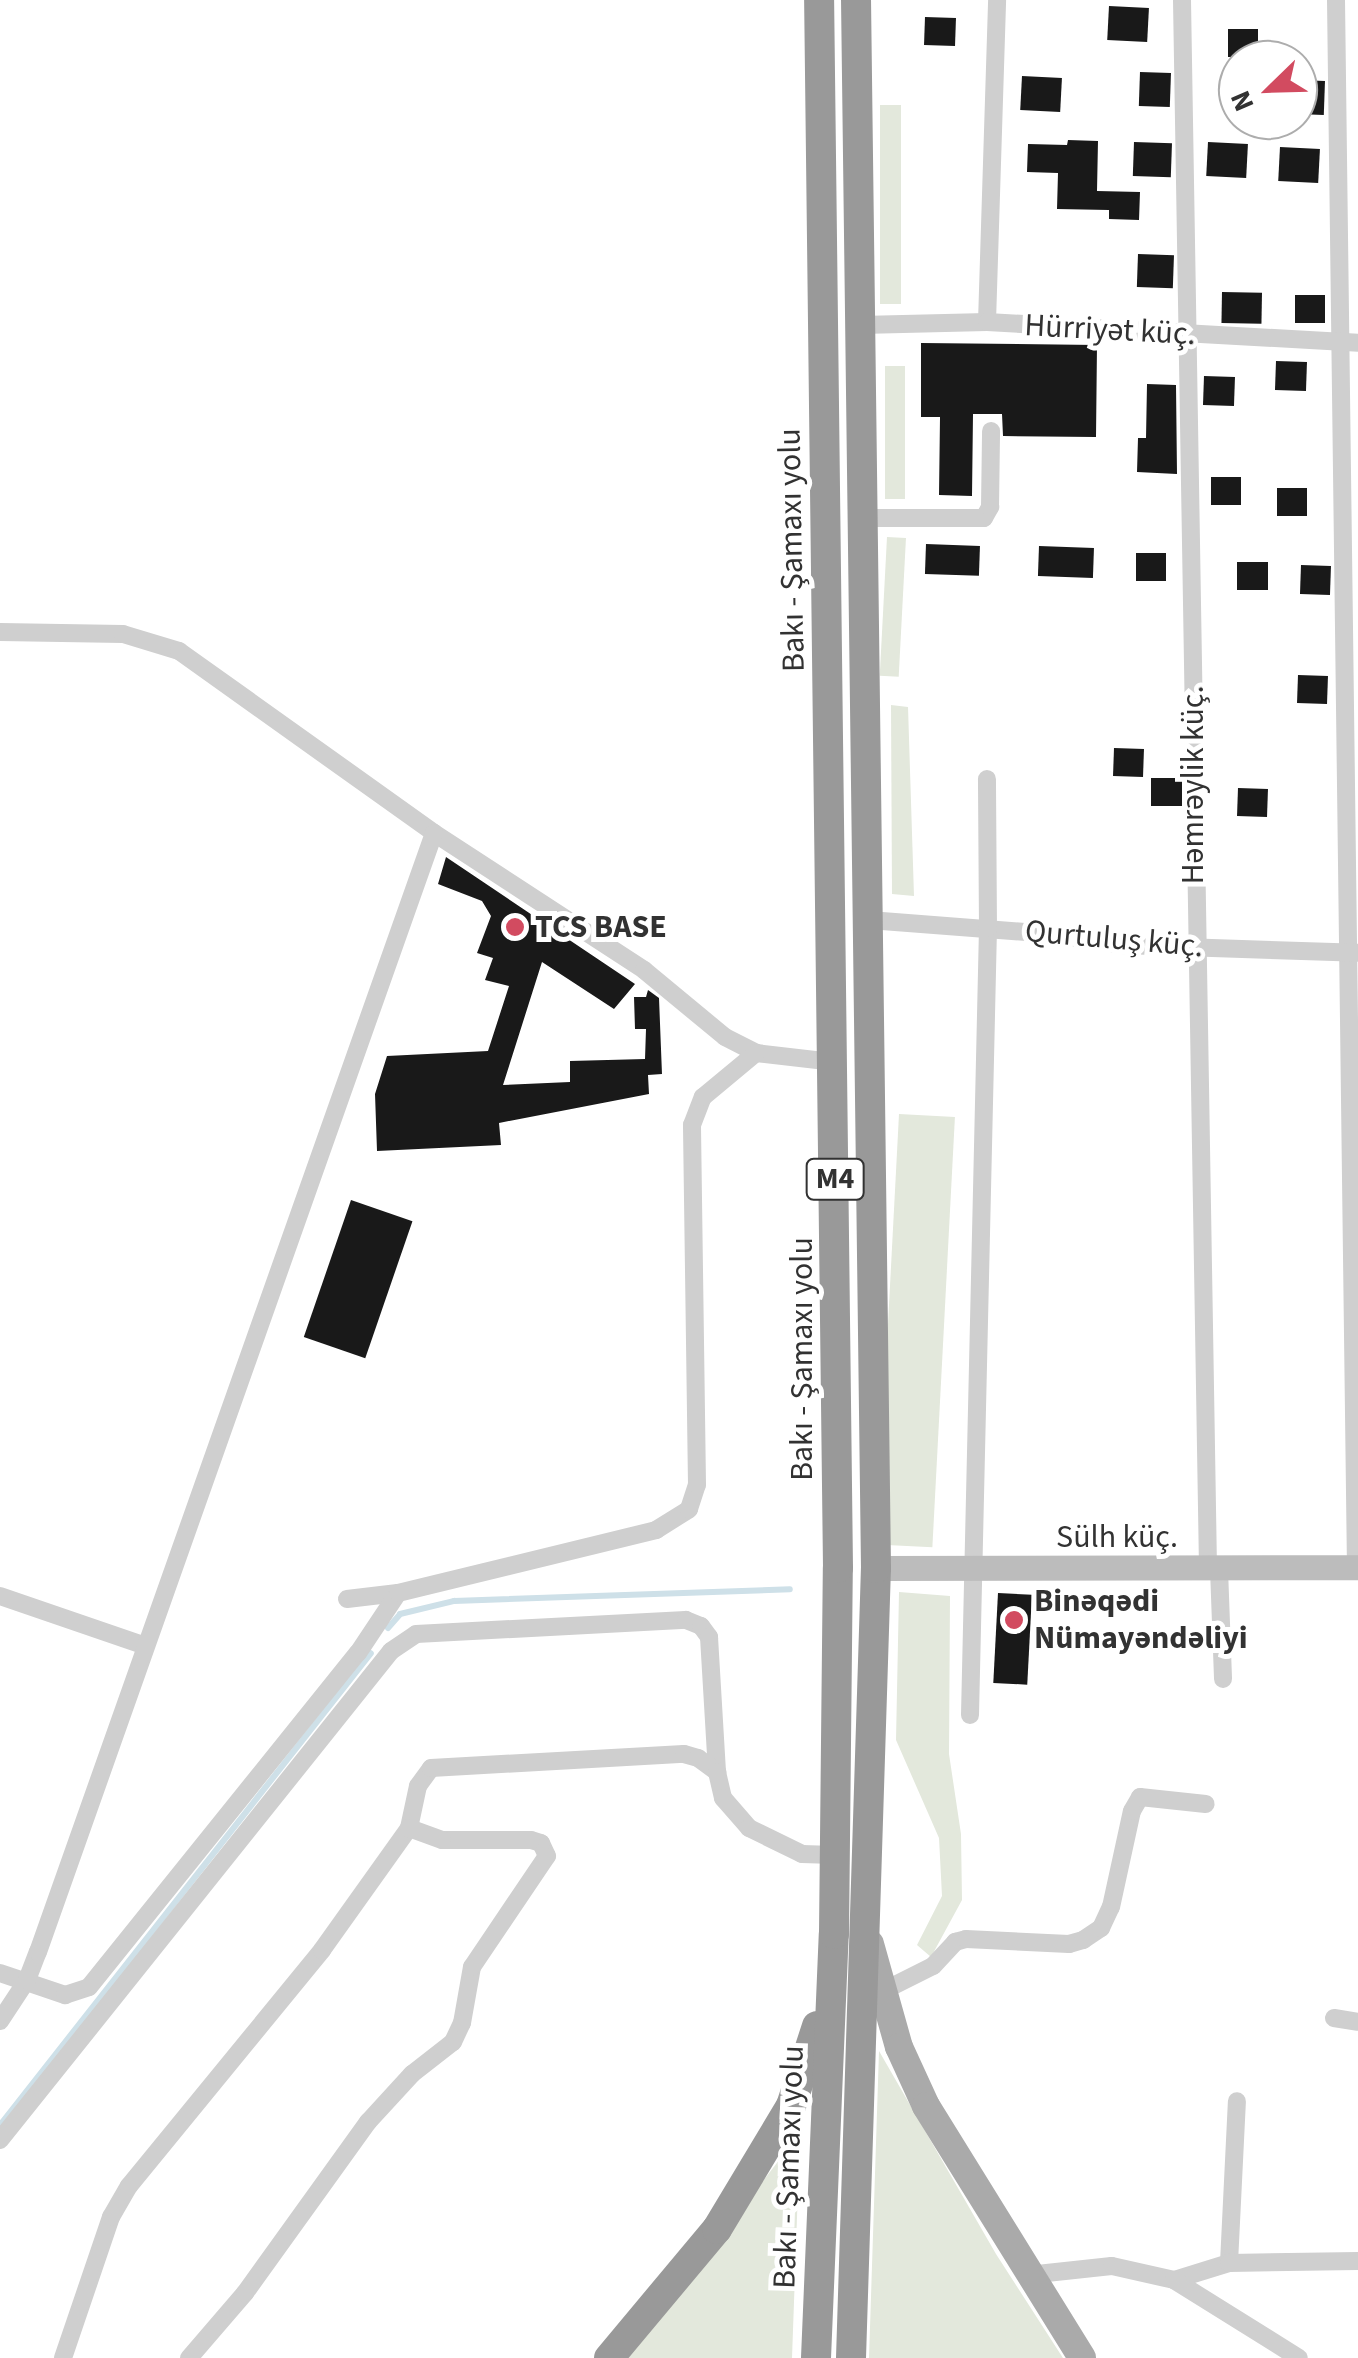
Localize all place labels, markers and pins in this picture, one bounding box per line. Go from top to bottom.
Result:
place label: TCS BASE [535,908,667,946]
marker: TCS BASE [504,916,526,938]
place label: Binəqədi Nümayəndəliyi [1034,1583,1248,1658]
marker: Binəqədi Nümayəndəliyi [1003,1609,1025,1631]

